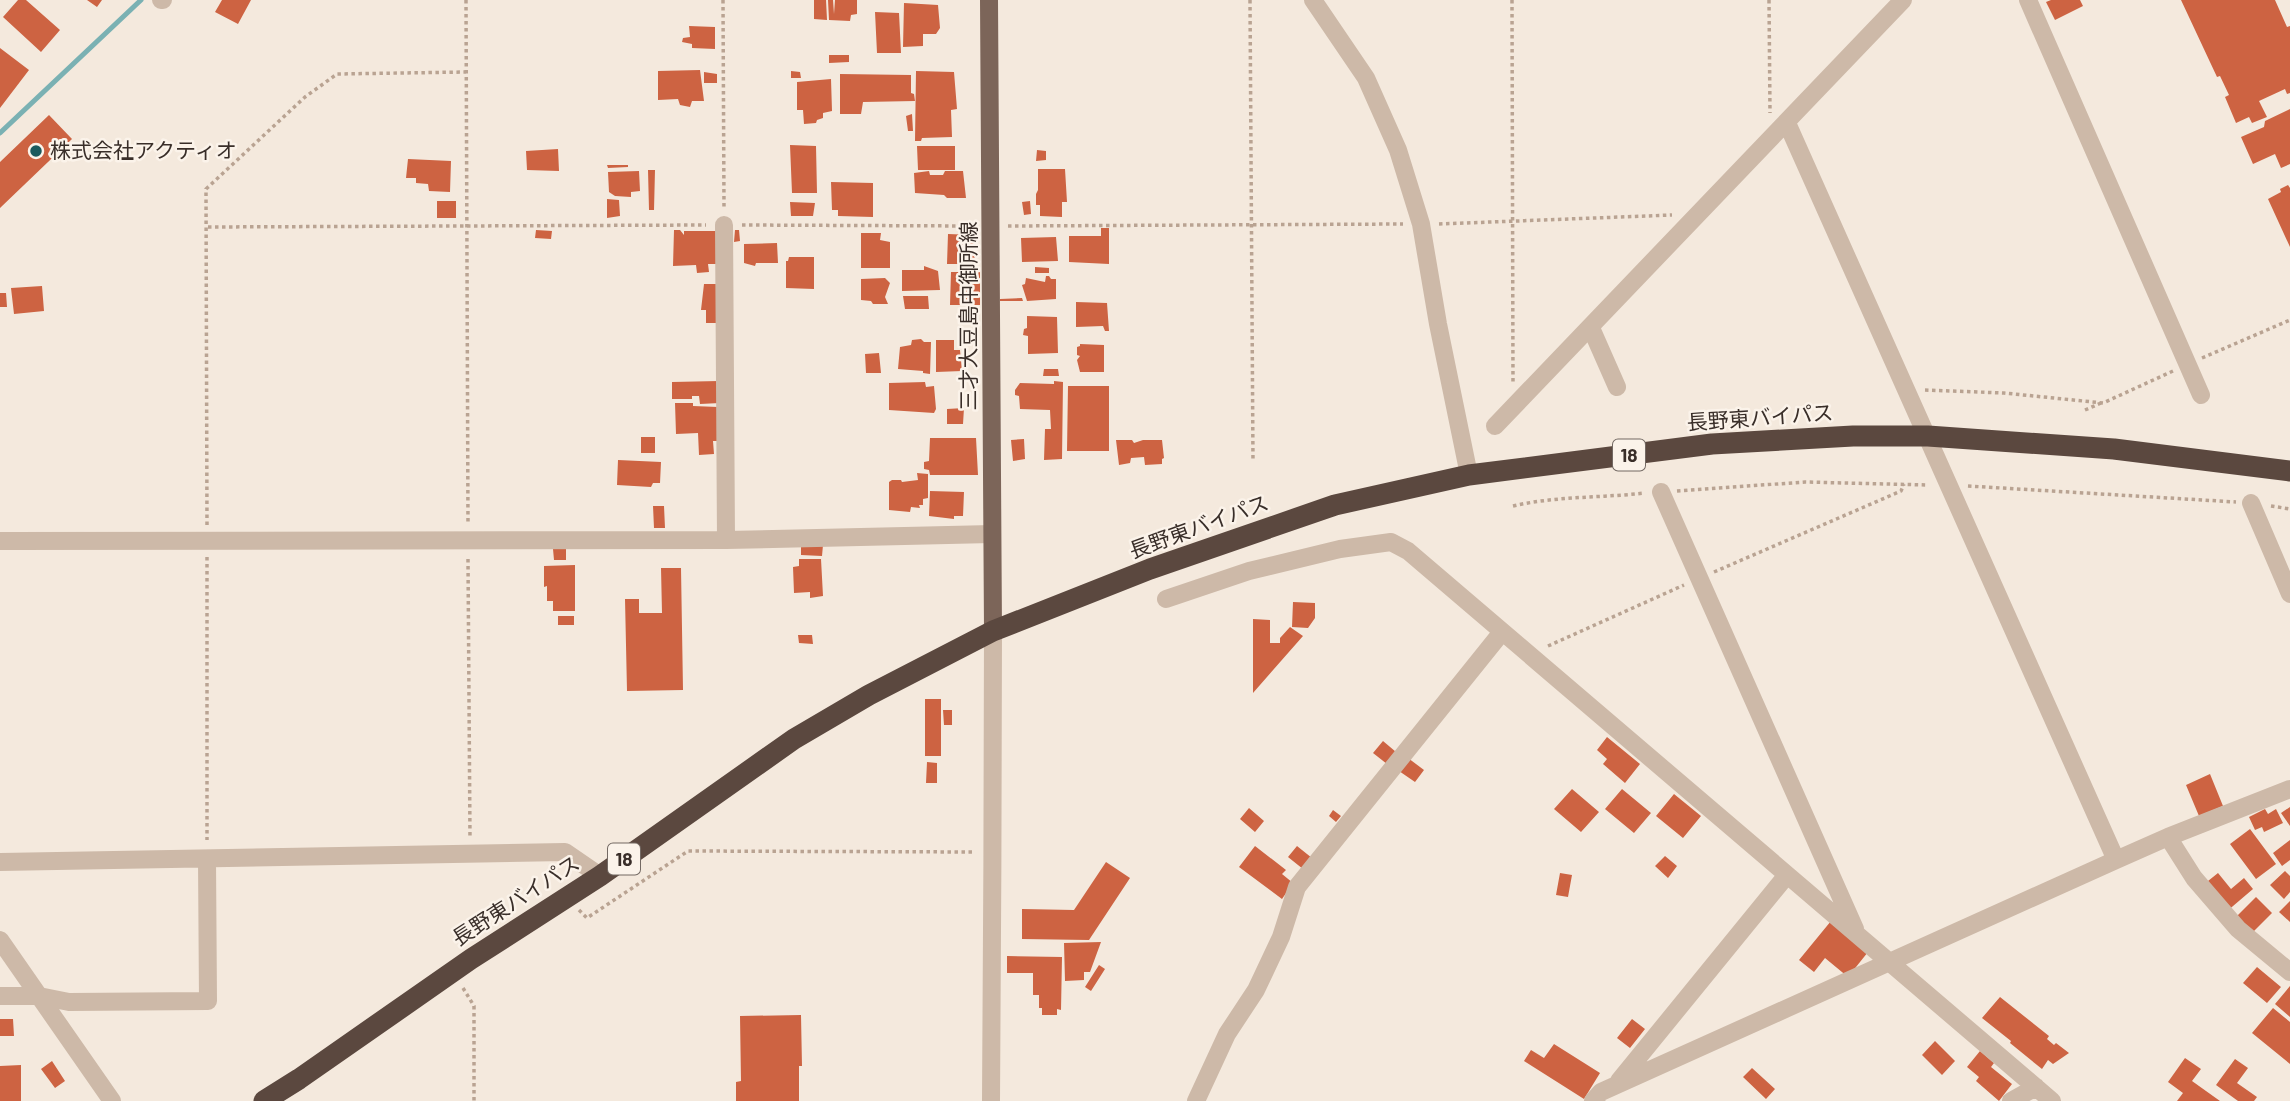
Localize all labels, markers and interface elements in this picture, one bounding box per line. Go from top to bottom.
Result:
place label: 株式会社アクティオ [50,137,237,162]
marker: 株式会社アクティオ [28,143,44,159]
street label: 三才大豆島中御所線 [955,222,980,411]
street label: 長野東バイパス [1686,399,1834,434]
road number: 18 [1613,440,1645,470]
street label: 長野東バイパス [1125,489,1272,562]
road number: 18 [608,844,640,874]
street label: 長野東バイパス [447,849,583,950]

